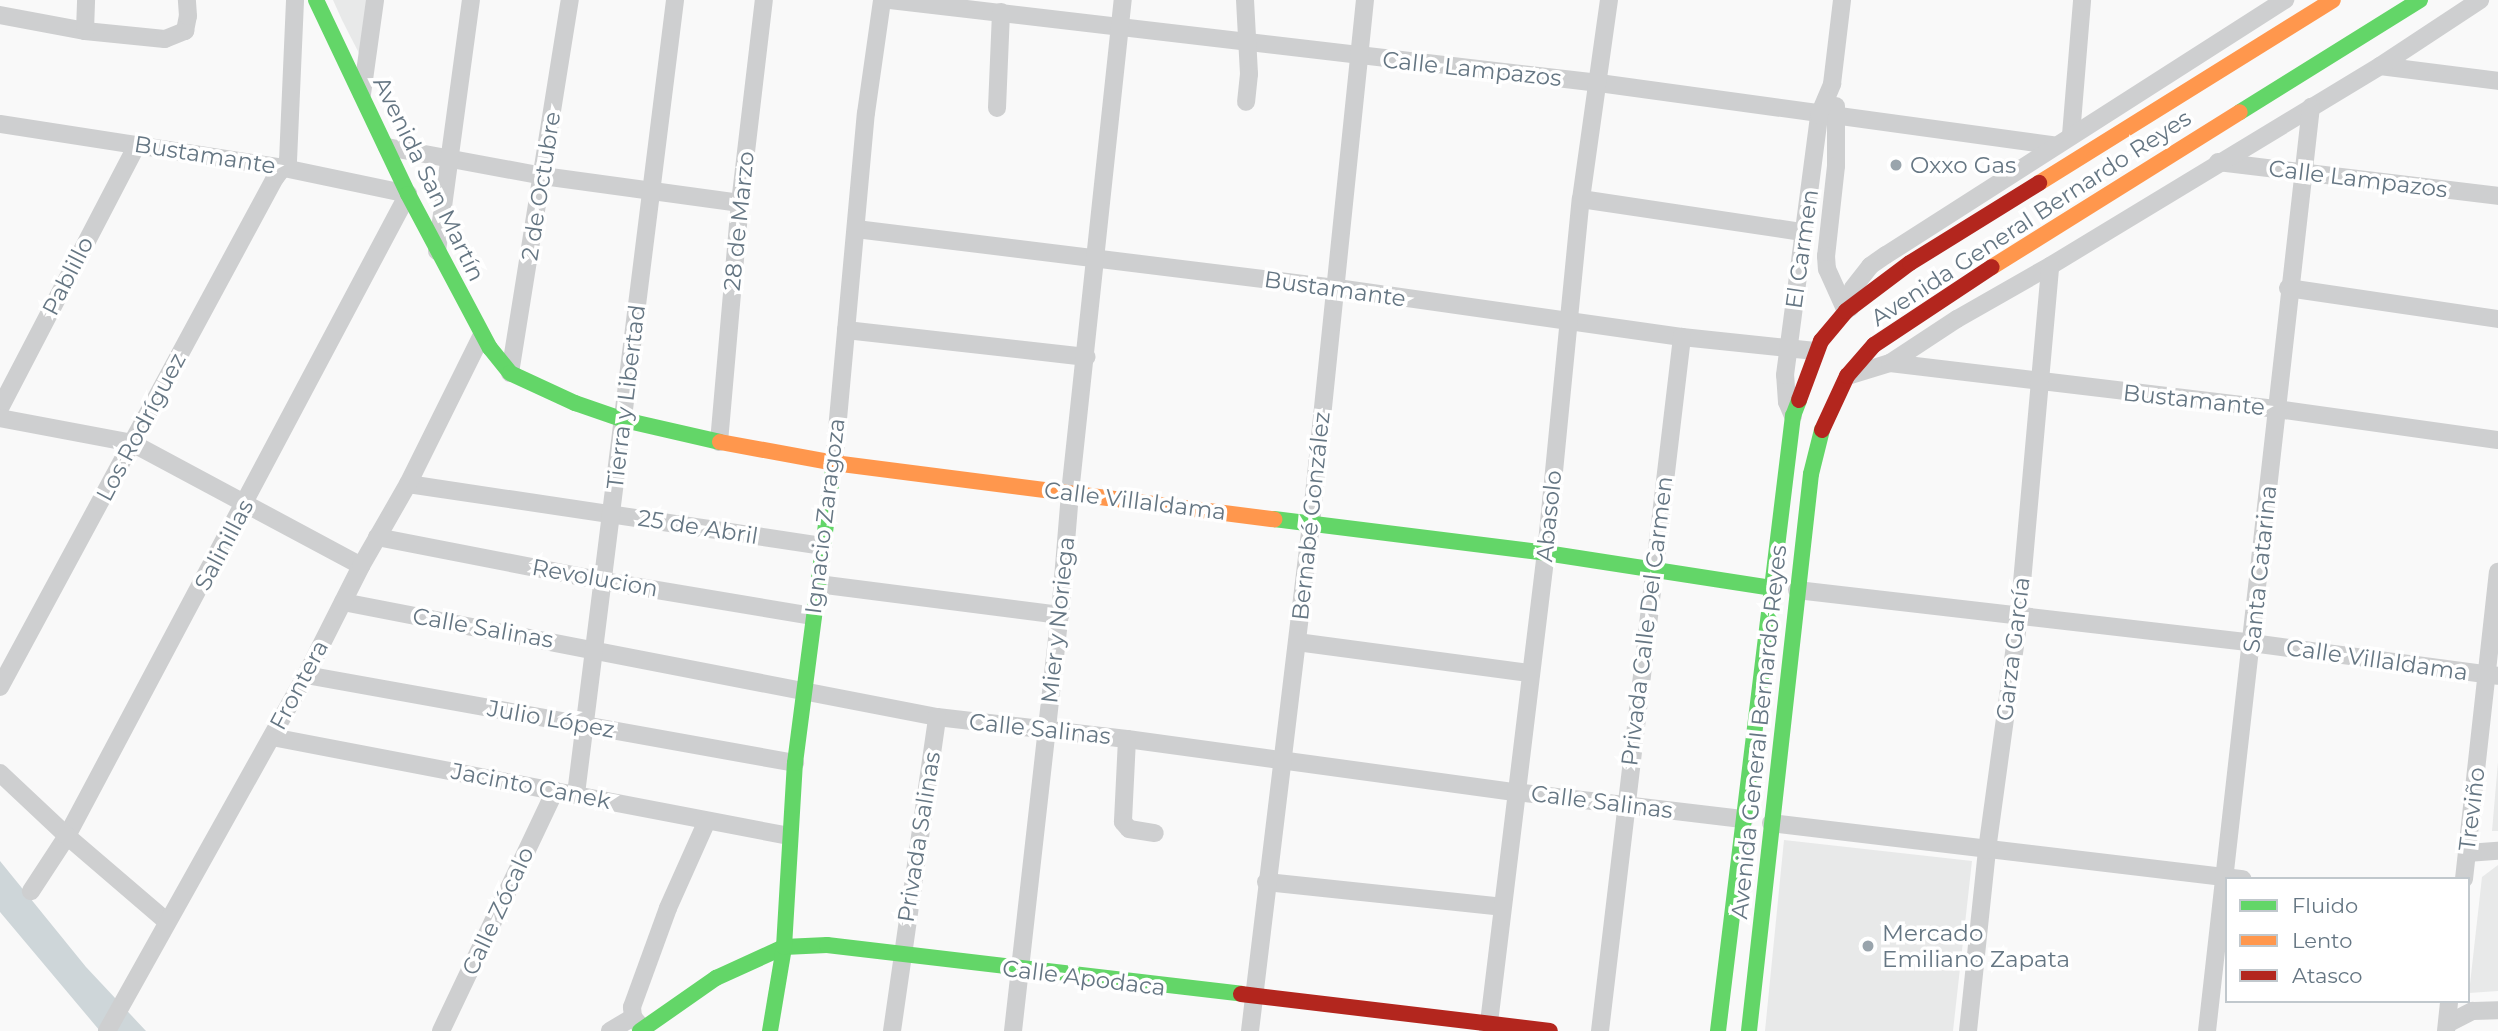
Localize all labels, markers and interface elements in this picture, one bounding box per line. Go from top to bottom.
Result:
street label: Calle Lampazos [1381,46,1563,92]
street label: Avenida San Martín [367,72,491,286]
street label: Avenida General Bernardo Reyes [1866,104,2196,332]
street label: 2 de Octubre [516,110,566,262]
street label: Bustamante [132,130,278,180]
street label: 28 de Marzo [718,150,760,292]
place label: Oxxo Gas [1910,151,2016,179]
street label: Calle Lampazos [2267,154,2449,204]
marker: Oxxo Gas [1888,157,1904,173]
street label: El Carmen [1780,188,1824,310]
street label: Pablillo [37,232,99,320]
street label: Bustamante [1262,265,1408,313]
street label: Tierra y Libertad [601,303,651,491]
street label: Los Rodríguez [90,348,192,506]
street label: Bustamante [2122,379,2266,421]
street label: Bernabé González [1286,410,1336,622]
street label: Ignacio Zaragoza [799,417,851,615]
street label: Abasolo [1530,469,1568,563]
street label: Privada Calle Del Carmen [1616,475,1678,767]
street label: Calle Villaldama [1042,476,1228,526]
street label: Santa Catarina [2237,484,2283,654]
street label: Salinillas [189,495,259,595]
street label: 25 de Abril [636,504,760,550]
street label: Mier y Noriega [1036,535,1080,705]
street label: Avenida General Bernardo Reyes [1726,544,1792,920]
street label: Revolucion [530,553,660,603]
street label: Garza García [1990,575,2036,723]
street label: Calle Salinas [410,602,556,654]
street label: Calle Villaldama [2284,634,2470,686]
street label: Frontera [264,635,334,735]
street label: Julio López [485,694,617,744]
street label: Calle Salinas [968,708,1112,750]
street label: Privada Salinas [892,750,946,924]
street label: Jacinto Canek [449,757,613,815]
street label: Treviño [2453,766,2491,852]
street label: Calle Salinas [1530,780,1674,824]
street label: Calle Zócalo [456,843,540,979]
legend [2225,877,2470,1003]
text: Fluido [2292,893,2358,918]
place label: Mercado Emiliano Zapata [1882,919,2070,973]
text: Lento [2292,928,2352,953]
marker: Mercado Emiliano Zapata [1860,938,1876,954]
street label: Calle Apodaca [1001,954,1167,1002]
text: Atasco [2292,963,2363,988]

